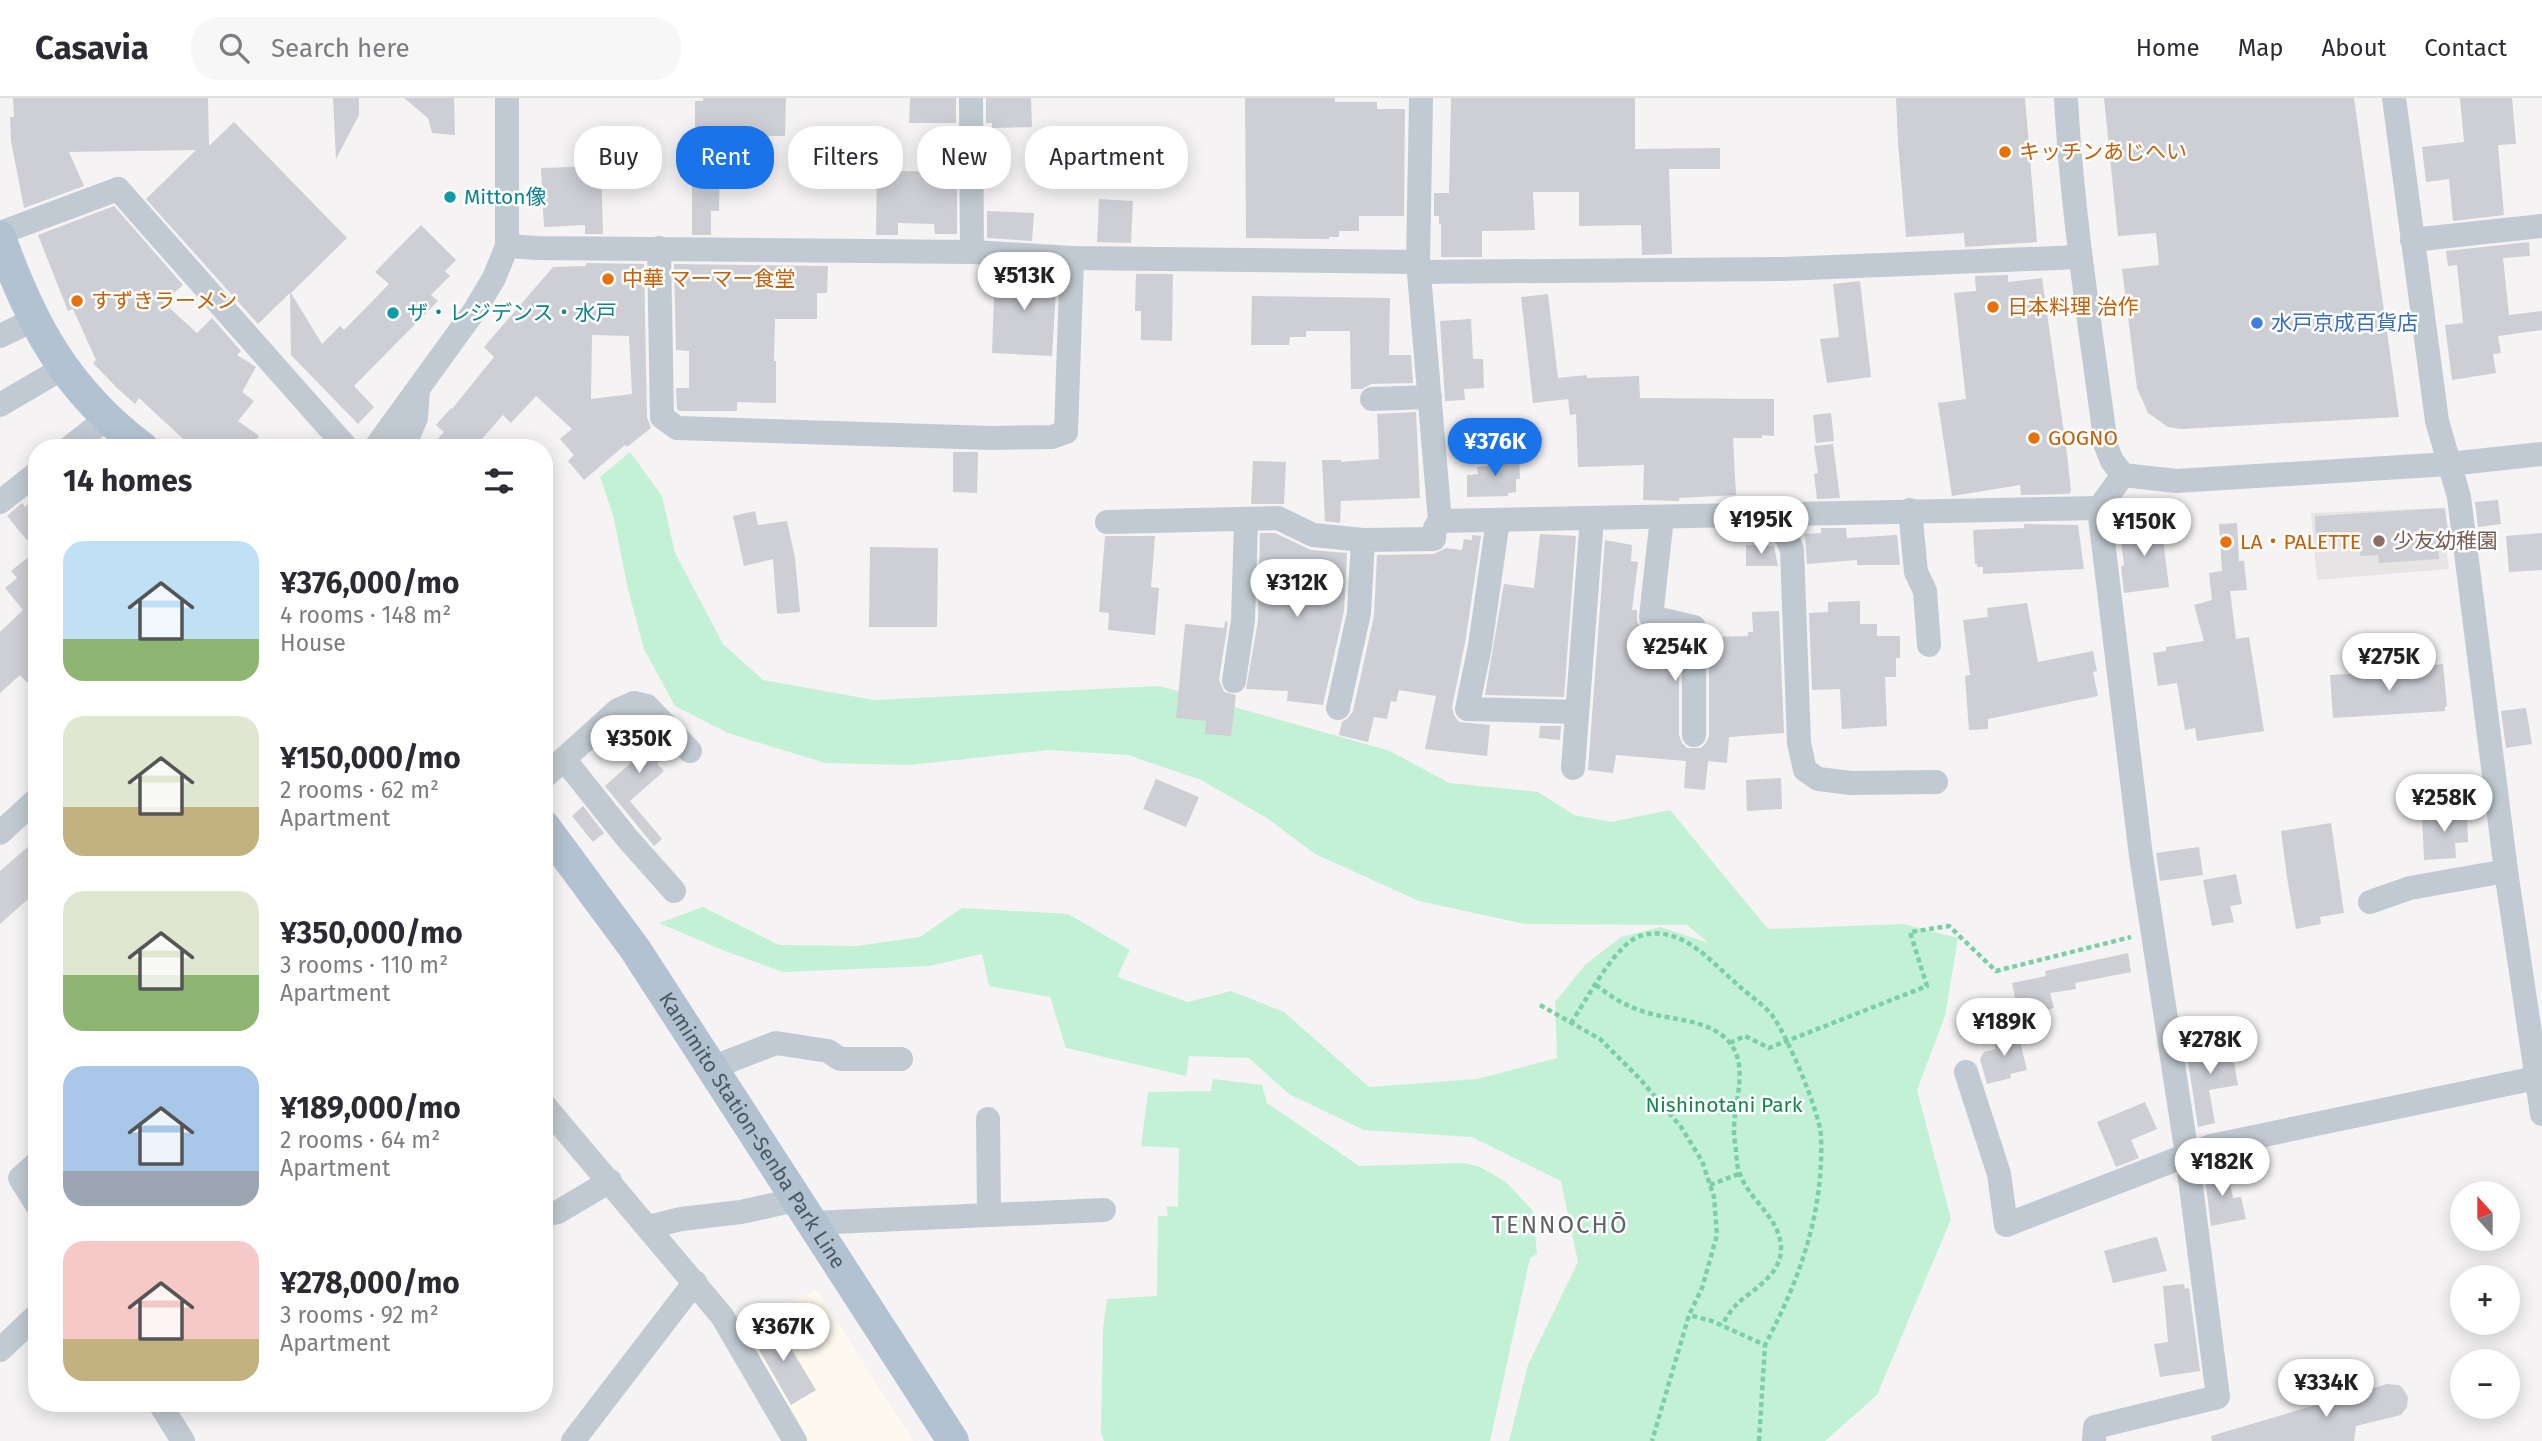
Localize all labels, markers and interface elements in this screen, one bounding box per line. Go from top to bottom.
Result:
search box [191,17,681,80]
text: Casavia [35,28,149,68]
icon: search [215,29,253,67]
text: Search here [271,33,410,64]
text: Home [2136,34,2200,62]
text: Map [2238,34,2284,62]
text: About [2322,34,2386,62]
text: Contact [2424,34,2507,62]
chip: Buy [574,126,662,189]
chip: Rent [676,126,774,189]
chip: Filters [788,126,903,189]
chip: New [917,126,1011,189]
chip: Apartment [1025,126,1188,189]
place label: キッチンあじへい [2019,139,2187,165]
marker: キッチンあじへい [1997,144,2013,160]
place label: Mitton像 [464,184,547,210]
marker: Mitton像 [442,189,458,205]
pin: ¥513K [975,252,1073,312]
text: ¥513K [993,261,1055,289]
place label: 中華 マーマー食堂 [622,266,796,292]
marker: 中華 マーマー食堂 [600,271,616,287]
place label: すずきラーメン [91,288,237,314]
marker: すずきラーメン [69,293,85,309]
place label: 日本料理 治作 [2007,294,2139,320]
marker: 日本料理 治作 [1985,299,2001,315]
place label: ザ・レジデンス・水戸 [407,300,617,326]
marker: ザ・レジデンス・水戸 [385,305,401,321]
place label: 水戸京成百貨店 [2271,310,2418,336]
marker: 水戸京成百貨店 [2249,315,2265,331]
pin: ¥376K [1446,418,1544,478]
place label: GOGNO [2048,425,2118,451]
text: ¥376K [1464,427,1526,455]
marker: GOGNO [2026,430,2042,446]
icon: filters [480,462,518,500]
text: 14 homes [63,463,192,499]
pin: ¥195K [1712,496,1810,556]
pin: ¥150K [2095,498,2193,558]
text: ¥195K [1730,505,1792,533]
text: ¥150K [2112,507,2176,535]
place label: 少友幼稚園 [2393,528,2498,554]
place label: LA・PALETTE [2240,529,2361,555]
marker: 少友幼稚園 [2371,533,2387,549]
marker: LA・PALETTE [2218,534,2234,550]
pin: ¥312K [1248,560,1346,619]
text: ¥376,000/mo [280,565,459,601]
text: ¥312K [1266,568,1328,596]
icon: home [119,569,203,653]
text: 4 rooms · 148 m² [280,601,451,629]
pin: ¥254K [1626,624,1724,683]
text: House [280,629,346,657]
text: ¥254K [1643,632,1707,660]
pin: ¥275K [2340,634,2438,693]
text: ¥275K [2358,642,2420,670]
pin: ¥350K [590,716,688,775]
text: ¥350K [606,724,672,752]
text: ¥150,000/mo [280,740,461,776]
icon: home [119,744,203,828]
pin: ¥258K [2395,774,2493,834]
text: 2 rooms · 62 m² [280,776,439,804]
text: ¥258K [2412,783,2476,811]
text: Apartment [280,804,390,832]
text: ¥350,000/mo [280,915,463,951]
icon: home [119,919,203,1003]
text: 3 rooms · 110 m² [280,951,448,979]
text: Apartment [280,979,390,1007]
street label: Kamimito Station-Senba Park Line [653,987,851,1274]
pin: ¥189K [1955,998,2053,1058]
text: ¥189K [1972,1007,2036,1035]
pin: ¥278K [2161,1016,2259,1076]
text: ¥278K [2179,1025,2241,1053]
text: ¥189,000/mo [280,1090,461,1126]
park label: Nishinotani Park [1646,1092,1803,1118]
icon: home [119,1094,203,1178]
text: 2 rooms · 64 m² [280,1126,440,1154]
pin: ¥182K [2173,1138,2271,1198]
text: ¥182K [2191,1147,2253,1175]
text: Apartment [280,1154,390,1182]
north arrow [2450,1181,2520,1251]
map controls [2450,1181,2520,1419]
district label: TENNOCHŌ [1491,1211,1629,1239]
text: ¥278,000/mo [280,1265,460,1301]
button: + [2450,1265,2520,1335]
icon: home [119,1269,203,1353]
text: 3 rooms · 92 m² [280,1301,439,1329]
pin: ¥367K [734,1304,832,1363]
text: ¥367K [752,1312,814,1340]
text: Apartment [280,1329,390,1357]
button: − [2450,1349,2520,1419]
pin: ¥334K [2277,1360,2375,1419]
text: ¥334K [2294,1368,2358,1396]

